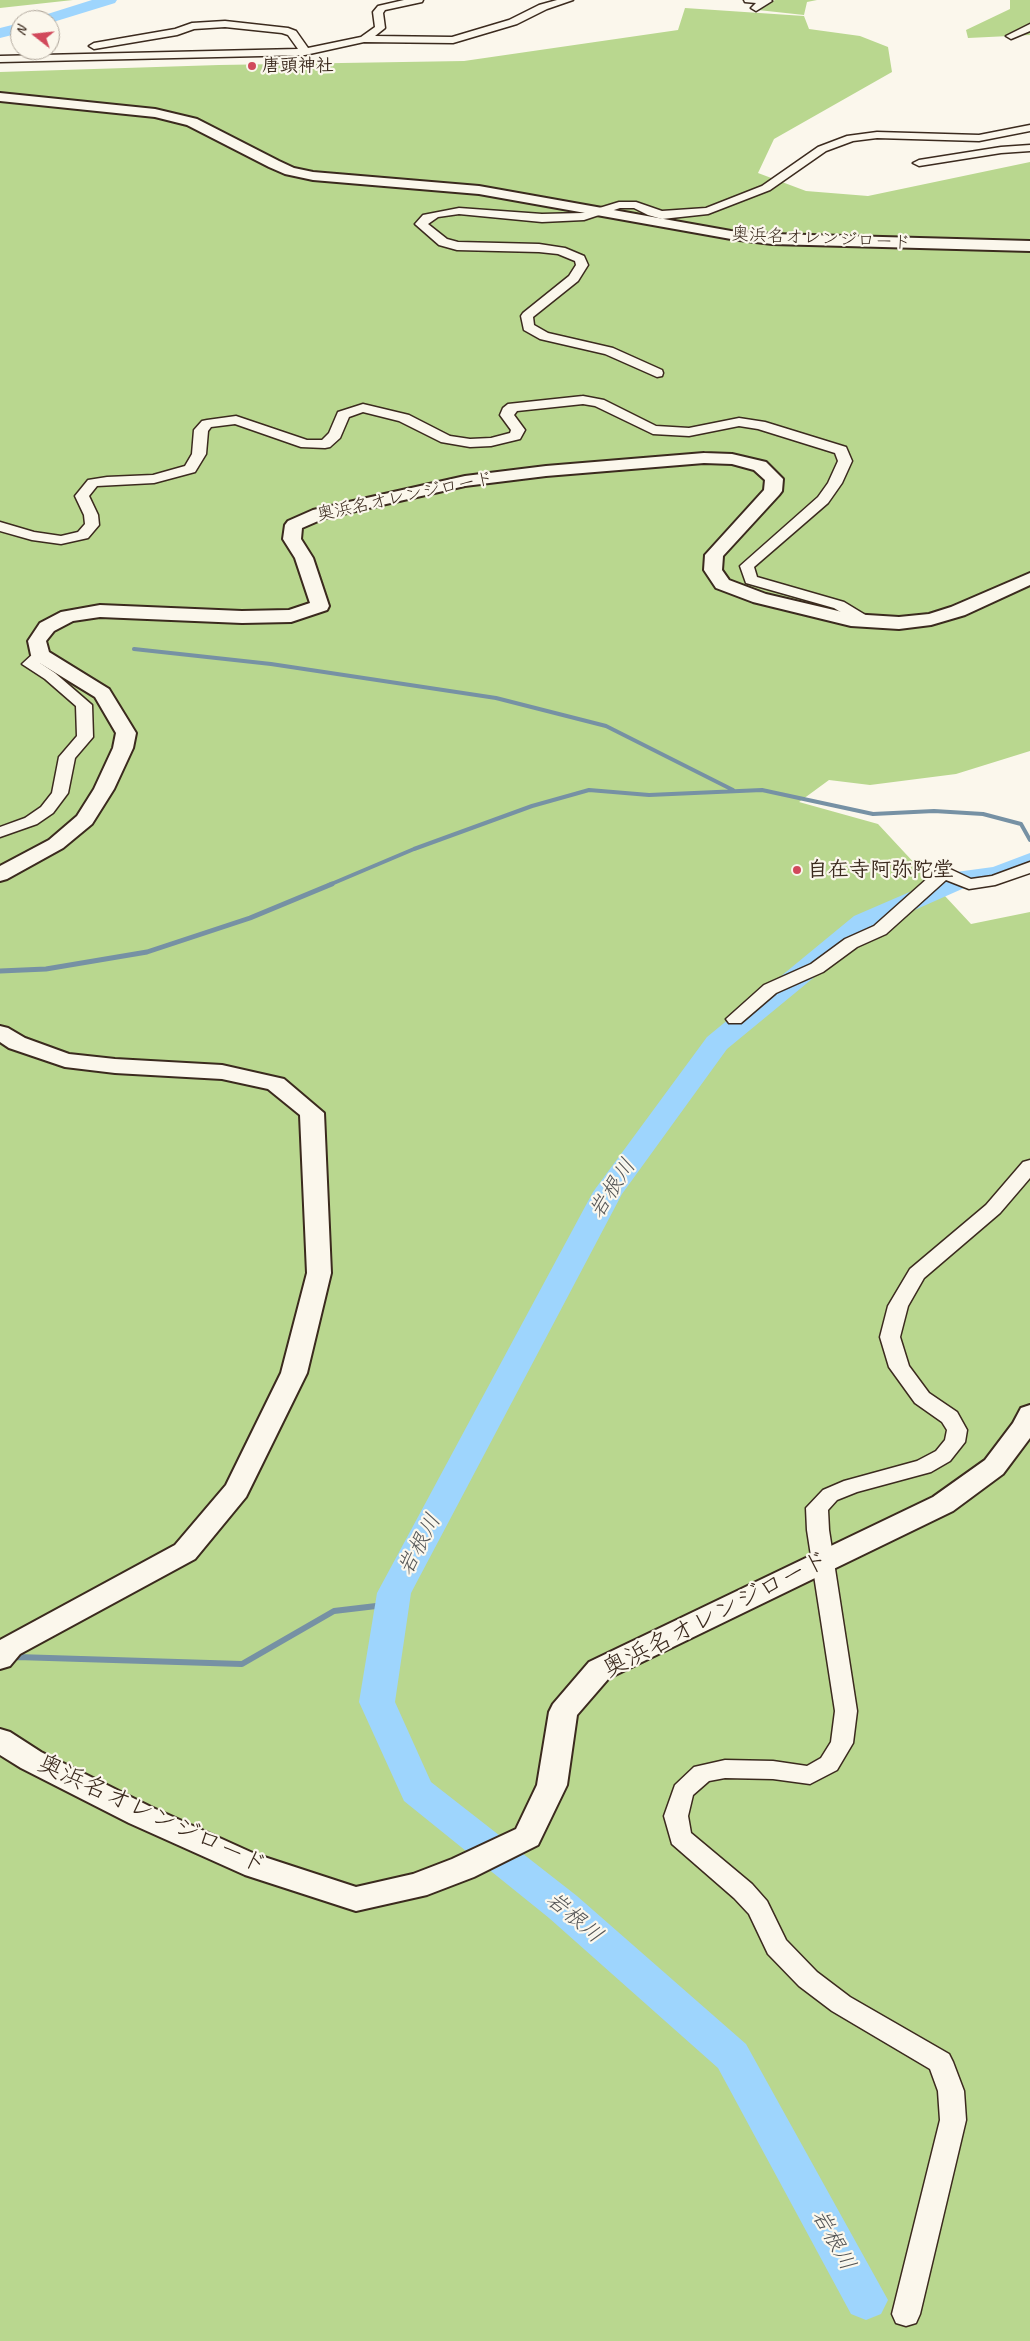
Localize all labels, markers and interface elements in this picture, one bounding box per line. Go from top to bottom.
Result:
north arrow [10,10,60,60]
text: N [12,24,30,38]
place label: 唐頭神社 [262,55,334,77]
marker: 唐頭神社 [246,60,258,72]
street label: 奥浜名オレンジロード [731,224,911,254]
street label: 奥浜名オレンジロード [315,468,495,526]
place label: 自在寺阿弥陀堂 [807,857,954,883]
marker: 自在寺阿弥陀堂 [791,864,803,876]
water label: 岩根川 [584,1154,642,1224]
water label: 岩根川 [393,1510,447,1580]
street label: 奥浜名オレンジロード [598,1545,834,1685]
street label: 奥浜名オレンジロード [32,1749,272,1881]
water label: 岩根川 [540,1887,608,1949]
water label: 岩根川 [805,2205,861,2275]

